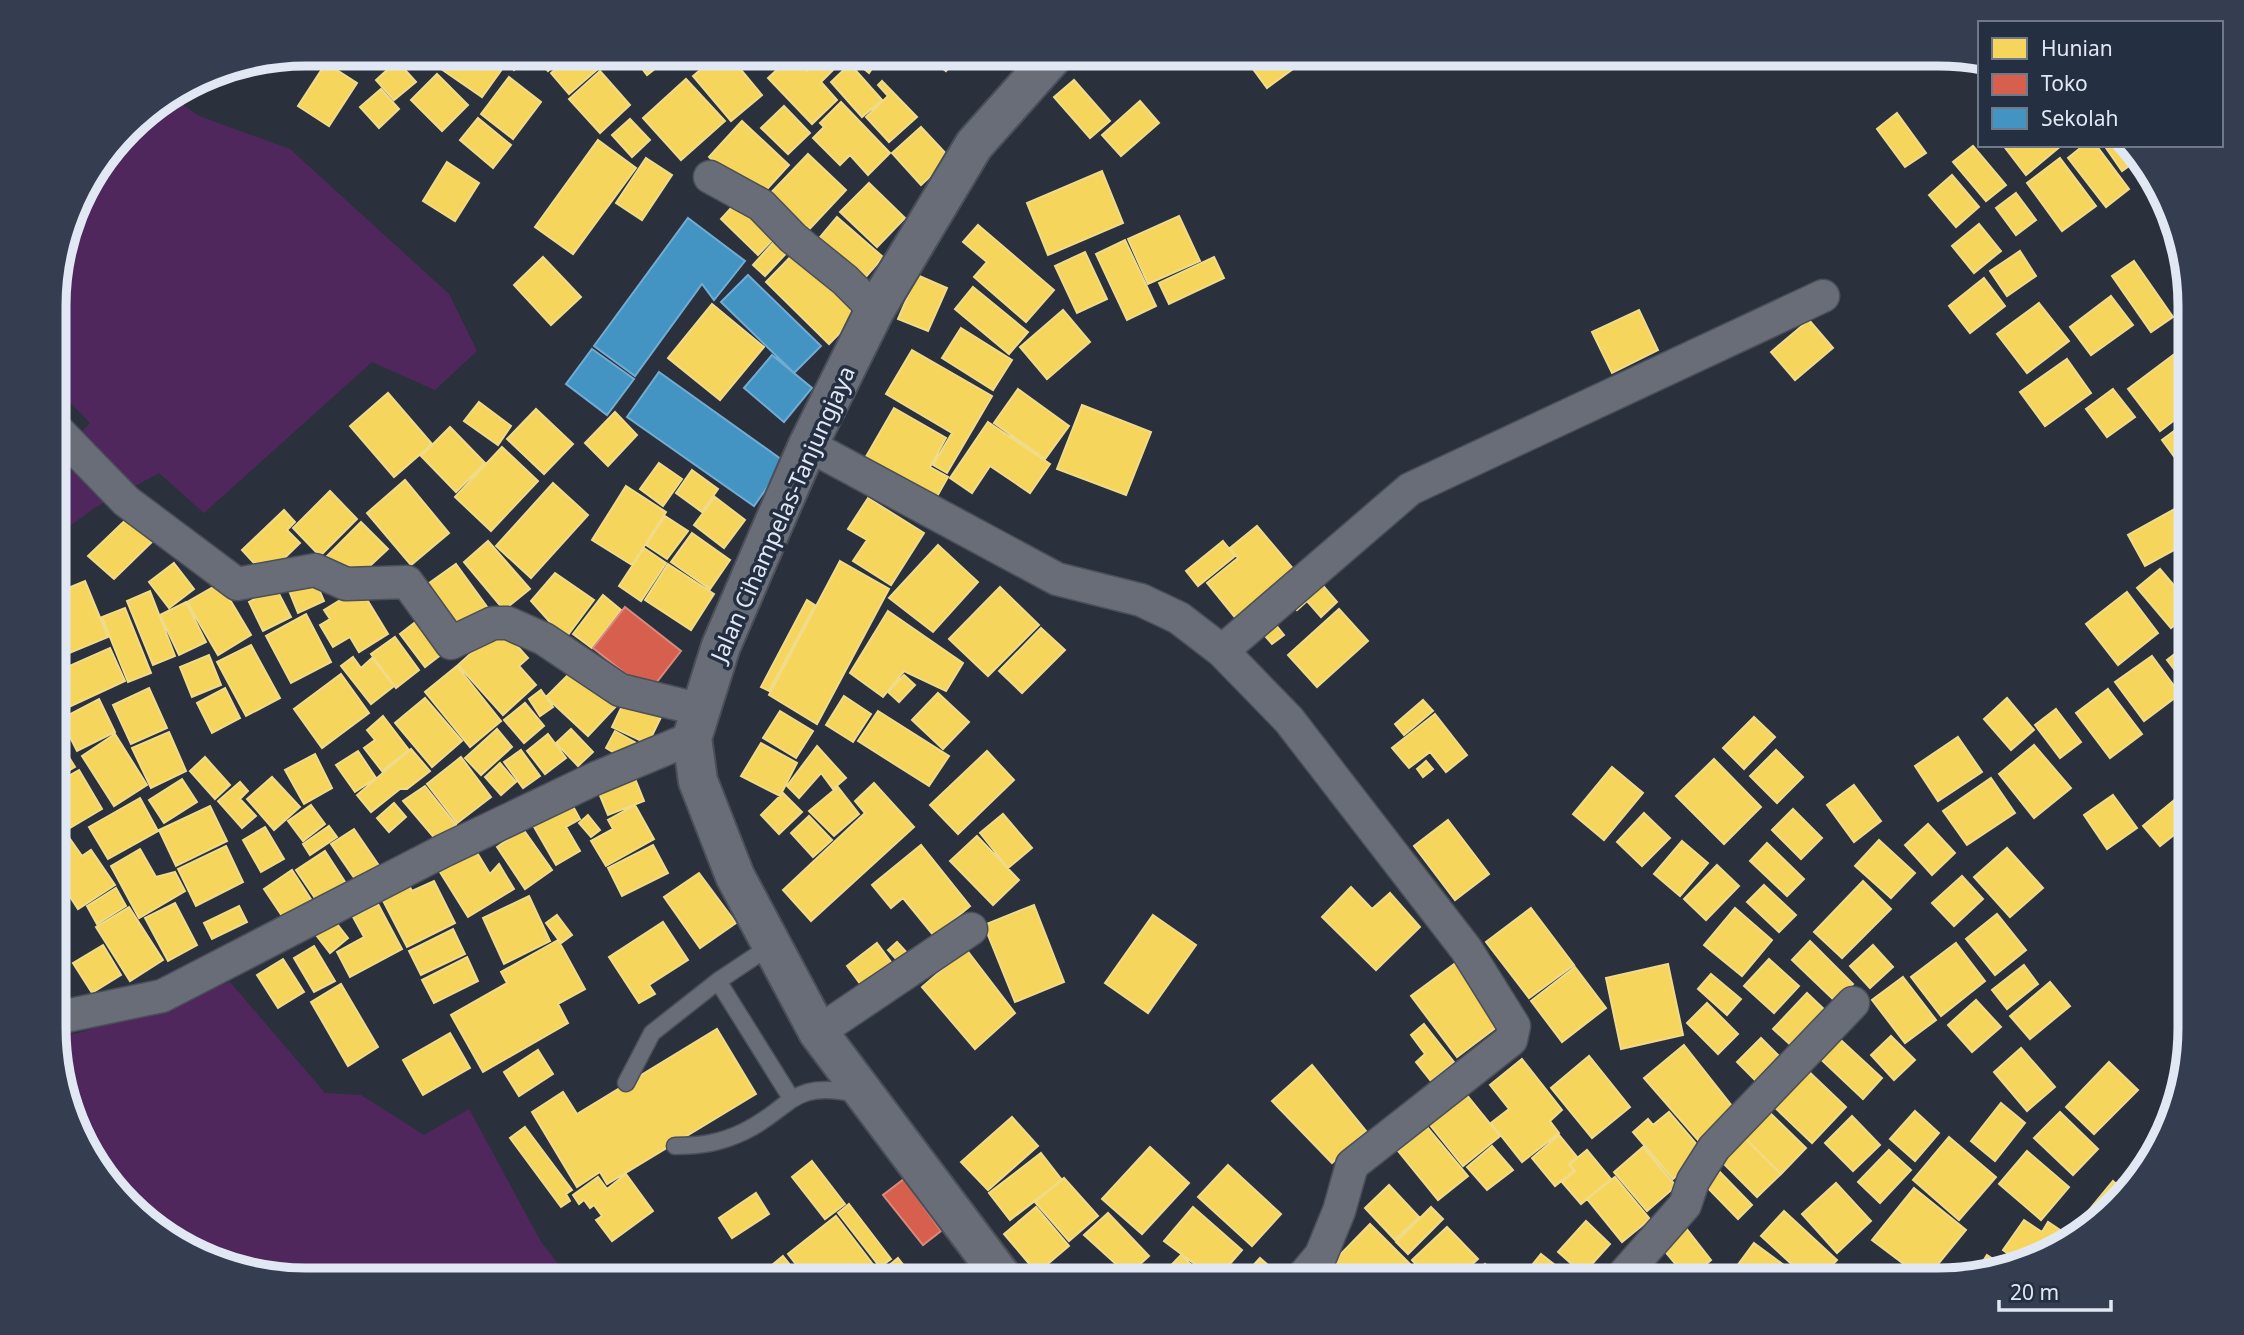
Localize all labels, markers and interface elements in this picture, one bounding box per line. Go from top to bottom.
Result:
legend [1978,21,2223,147]
text: Hunian [2041,34,2113,62]
text: Toko [2041,69,2088,97]
text: Sekolah [2041,104,2118,132]
street label: Jalan Cihampelas-Tanjungjaya [701,361,862,668]
scale bar [1999,1268,2111,1312]
text: 20 m [2010,1278,2059,1306]

